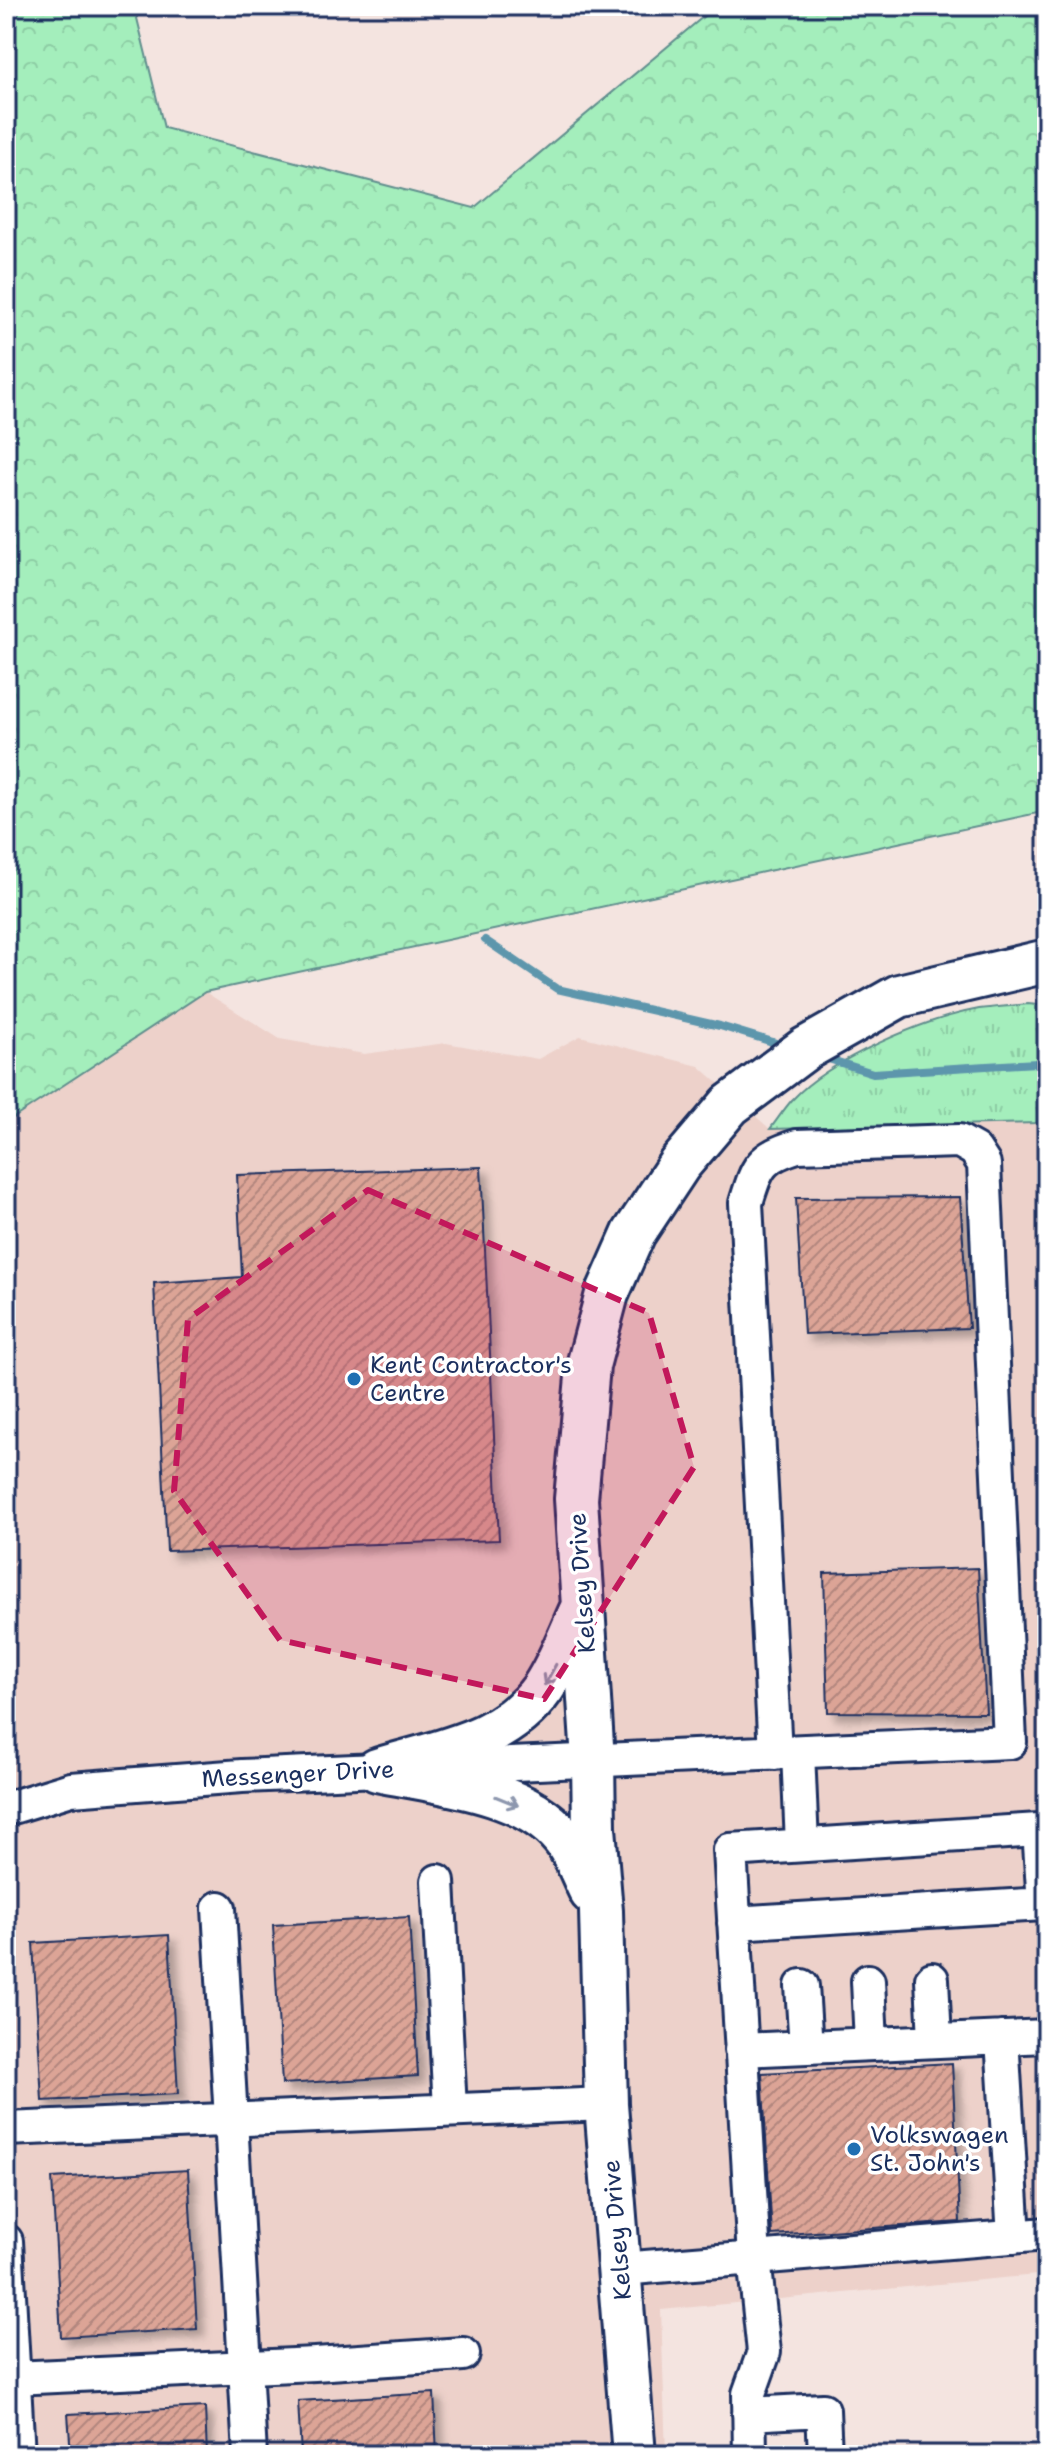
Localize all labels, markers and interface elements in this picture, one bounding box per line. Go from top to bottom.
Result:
place label: Kent Contractor's Centre [370,1349,572,1409]
marker: Kent Contractor's Centre [345,1370,363,1388]
street label: Kelsey Drive [561,1512,603,1654]
one-way arrow [542,1663,558,1686]
street label: Messenger Drive [201,1753,395,1795]
one-way arrow [494,1795,519,1809]
place label: Volkswagen St. John's [870,2119,1009,2179]
marker: Volkswagen St. John's [845,2140,863,2158]
street label: Kelsey Drive [595,2158,639,2302]

